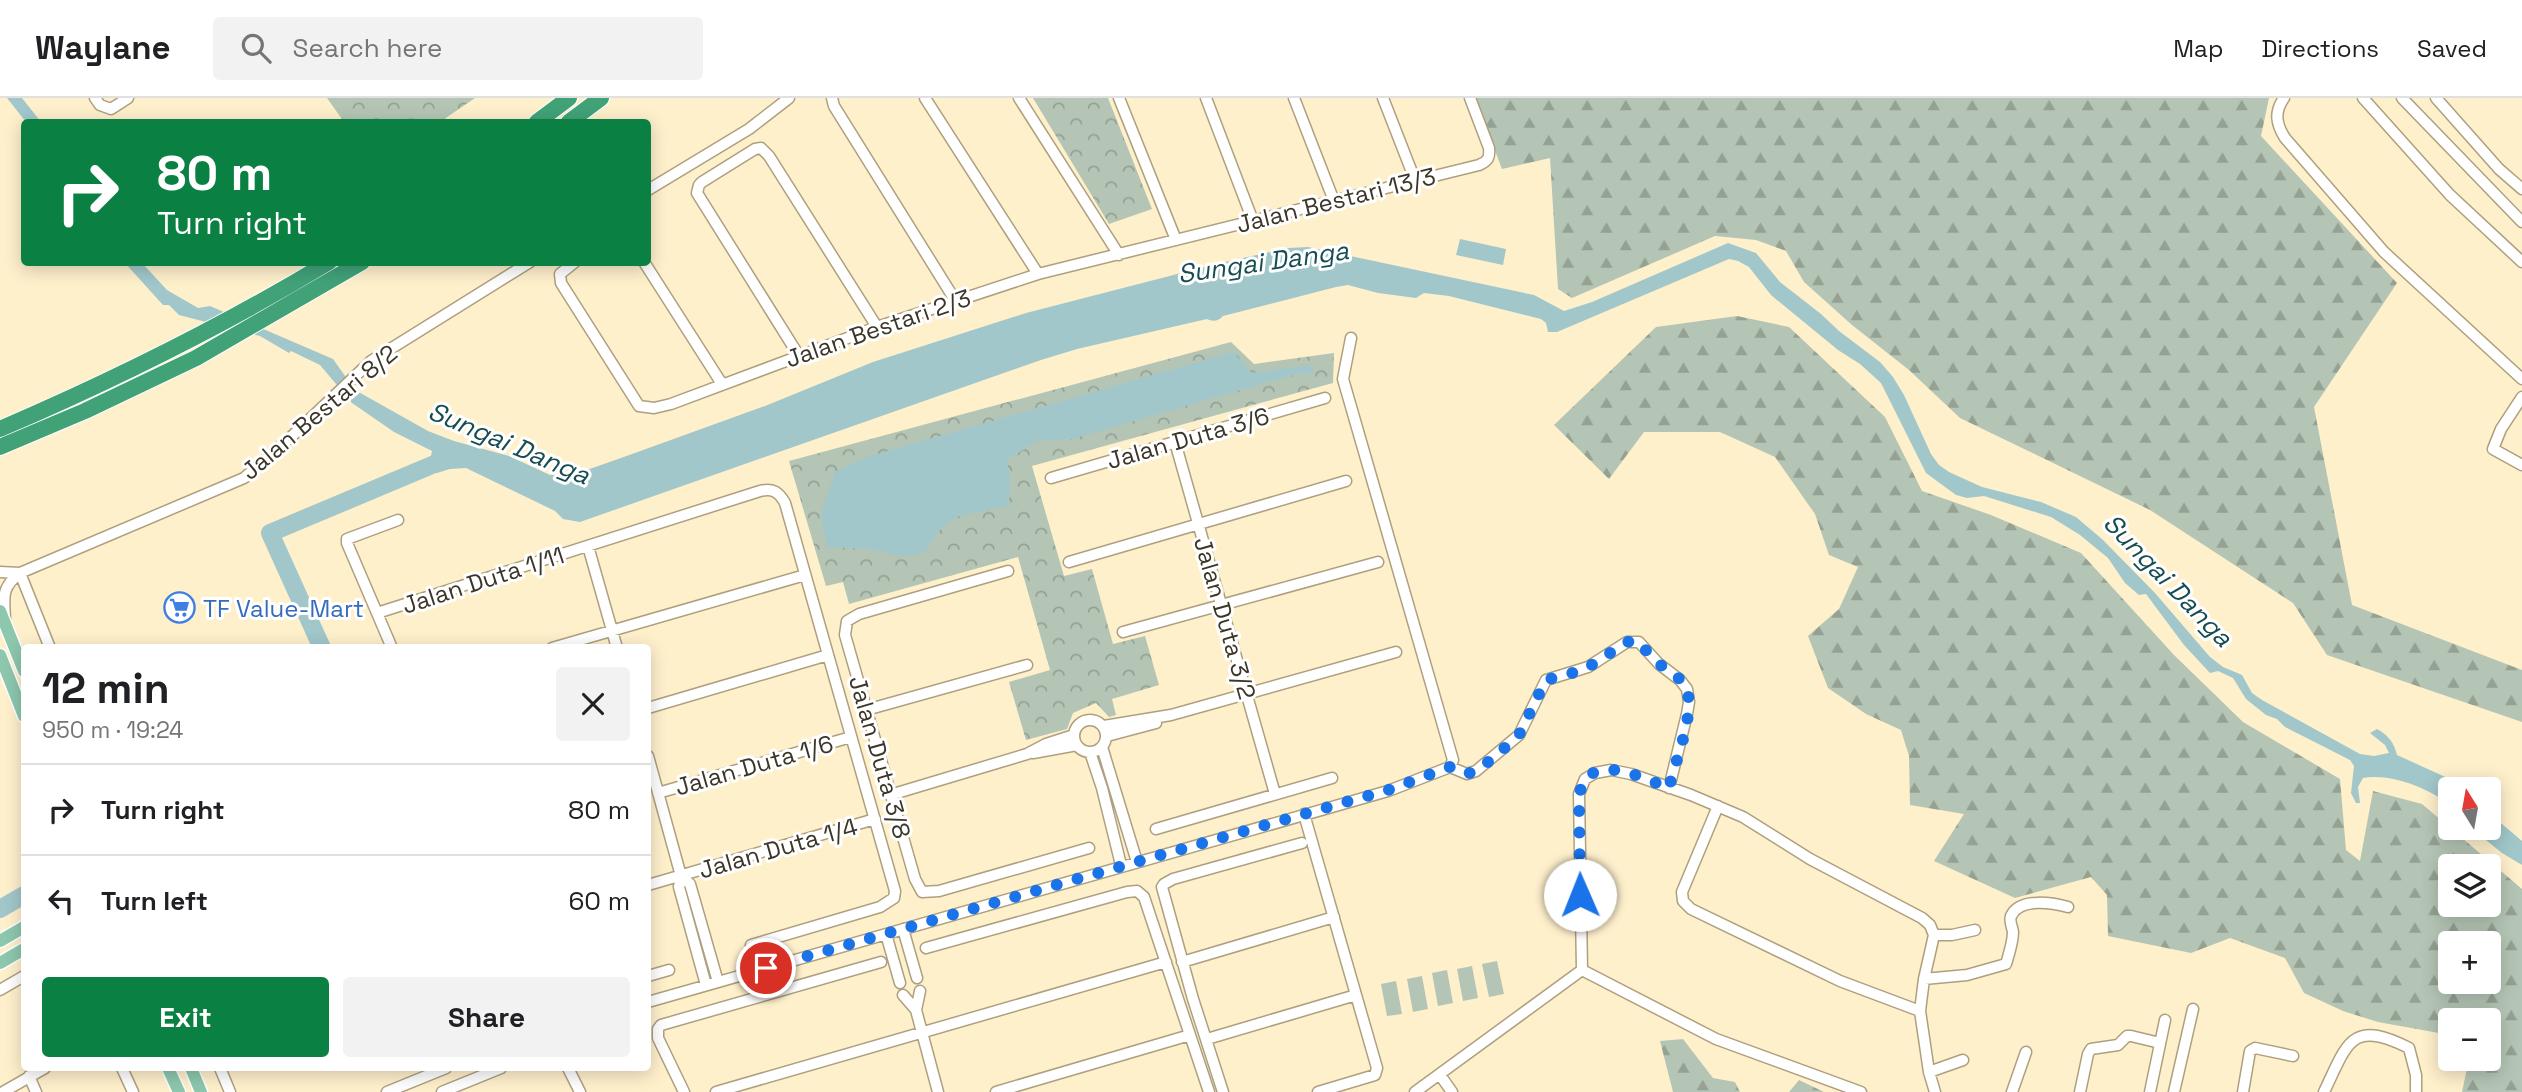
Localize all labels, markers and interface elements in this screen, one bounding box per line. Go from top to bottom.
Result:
search box [213,17,703,80]
text: Waylane [35,27,171,69]
icon: search [237,29,275,67]
text: Search here [293,31,442,65]
text: Map [2173,33,2223,64]
text: Directions [2261,33,2379,64]
text: Saved [2417,33,2487,64]
text: 80 m [157,142,272,204]
icon: right [42,147,133,238]
street label: Jalan Bestari 13/3 [1233,160,1439,240]
text: Turn right [157,203,307,243]
water label: Sungai Danga [1175,233,1352,291]
street label: Jalan Bestari 2/3 [781,282,975,374]
street label: Jalan Bestari 8/2 [234,338,404,486]
water label: Sungai Danga [423,394,596,493]
street label: Jalan Duta 3/6 [1103,400,1273,476]
water label: Sungai Danga [2096,506,2241,655]
street label: Jalan Duta 3/2 [1187,533,1263,703]
street label: Jalan Duta 1/11 [398,539,568,621]
supermarket icon: TF Value-Mart [163,591,197,625]
place label: TF Value-Mart [203,593,364,624]
text: 12 min [42,662,170,715]
button: close [556,667,630,741]
street label: Jalan Duta 3/8 [842,672,918,842]
text: 950 m · 19:24 [42,715,184,745]
street label: Jalan Duta 1/6 [671,728,837,802]
north arrow [2438,777,2501,840]
map controls [2438,777,2501,1071]
icon: right [42,791,80,829]
text: Turn right [101,793,225,827]
text: 80 m [568,793,630,827]
street label: Jalan Duta 1/4 [695,811,861,885]
button: layers [2438,854,2501,917]
position arrow [1543,858,1617,932]
icon: left [42,882,80,920]
text: Turn left [101,884,208,918]
text: 60 m [568,884,630,918]
button: + [2438,931,2501,994]
pin [736,938,796,998]
icon: arrive [747,949,785,987]
button: Exit [42,977,329,1057]
button: Share [343,977,630,1057]
button: − [2438,1008,2501,1071]

